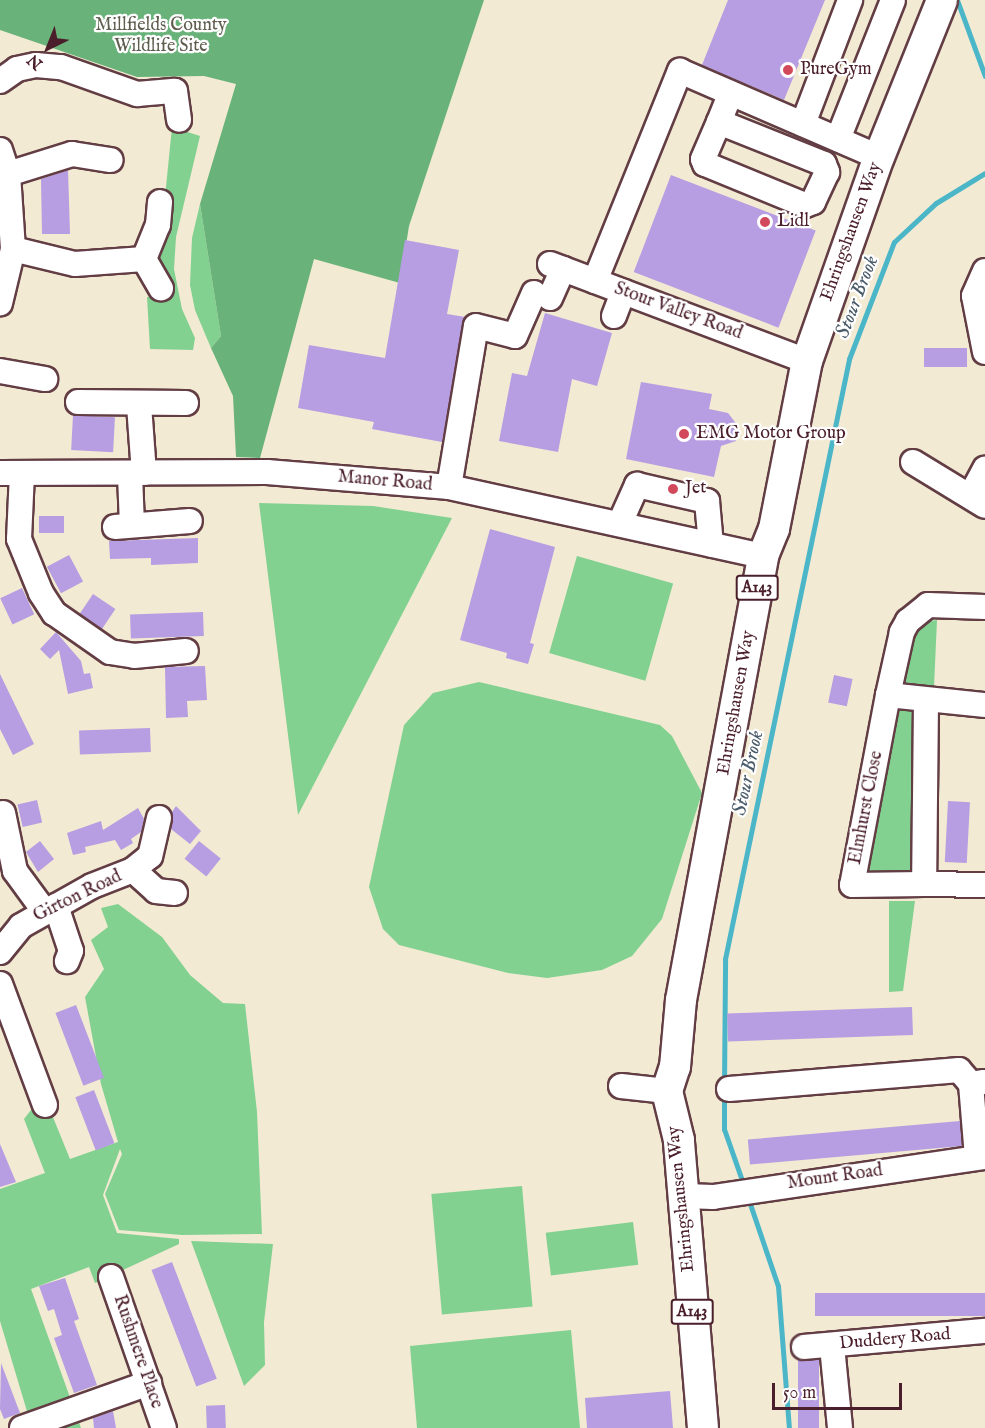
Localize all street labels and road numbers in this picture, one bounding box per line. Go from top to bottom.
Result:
street label: Ehringshausen Way [817,159,887,305]
street label: Stour Valley Road [611,279,745,345]
street label: Manor Road [337,467,433,497]
road number: A143 [734,575,780,601]
street label: Ehringshausen Way [714,629,760,777]
street label: Elmhurst Close [845,749,889,867]
street label: Girton Road [30,866,126,928]
street label: Ehringshausen Way [664,1125,700,1273]
street label: Mount Road [786,1161,884,1195]
street label: Rushmere Place [107,1292,167,1412]
road number: A143 [670,1299,714,1325]
street label: Duddery Road [839,1324,951,1356]

